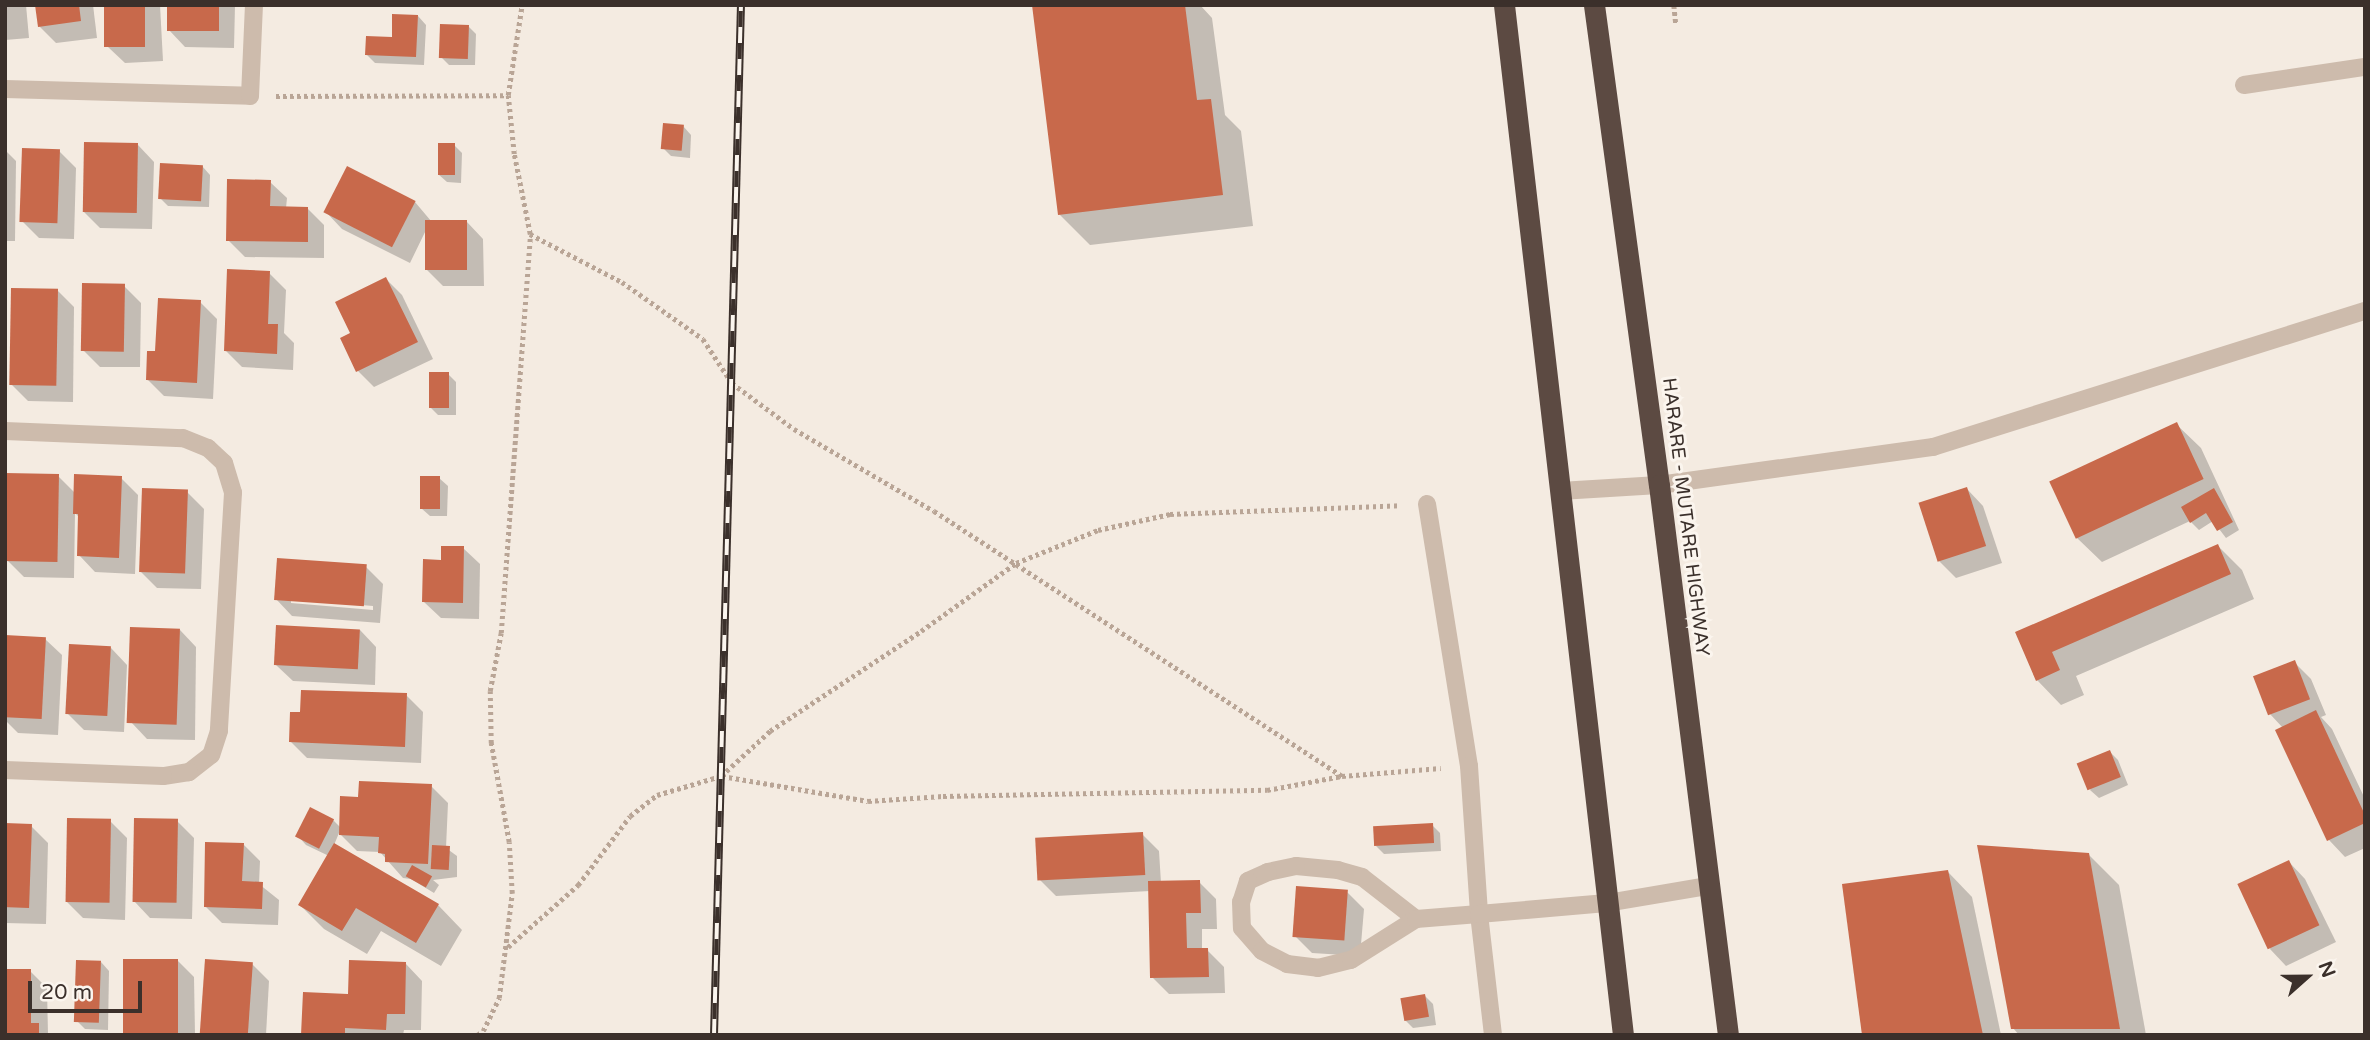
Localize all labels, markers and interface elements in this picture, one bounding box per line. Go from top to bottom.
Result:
street label: HARARE - MUTARE HIGHWAY [1657,377,1713,657]
north arrow [2272,942,2342,1012]
text: N [2314,958,2340,981]
scale bar [32,967,145,1011]
text: 20 m [41,980,92,1005]

